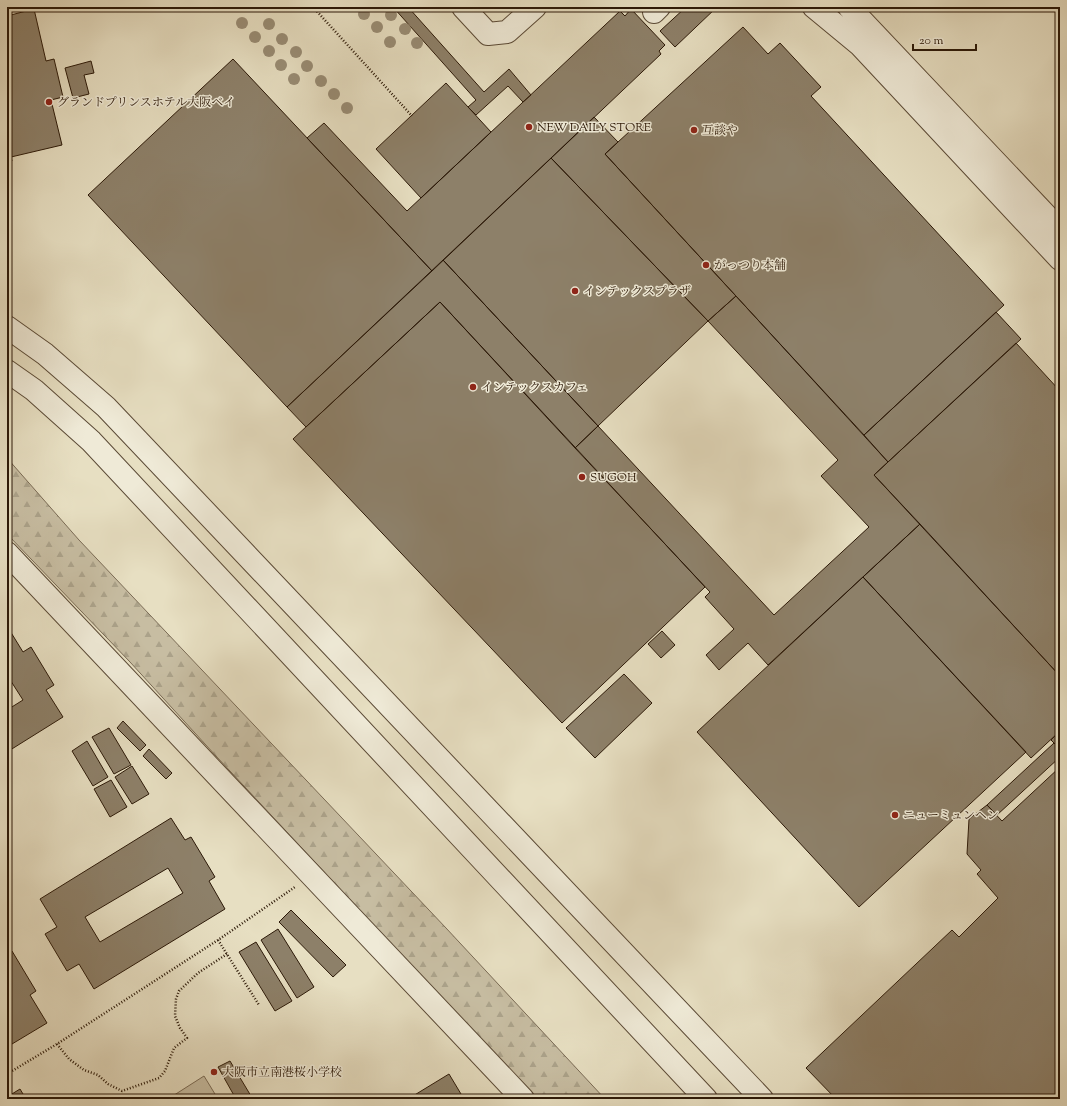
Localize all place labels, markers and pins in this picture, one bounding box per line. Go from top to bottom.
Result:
place label: グランドプリンスホテル大阪ベイ [57,94,235,112]
marker: グランドプリンスホテル大阪ベイ [44,97,54,107]
place label: NEW DAILY STORE [537,119,652,137]
marker: NEW DAILY STORE [524,122,534,132]
place label: 互談や [702,122,738,140]
marker: 互談や [689,125,699,135]
place label: がっつり本舗 [714,257,786,275]
marker: がっつり本舗 [701,260,711,270]
place label: インテックスプラザ [583,283,691,301]
marker: インテックスプラザ [570,286,580,296]
place label: インテックスカフェ [481,379,588,397]
marker: インテックスカフェ [468,382,478,392]
place label: SUGOH [590,469,637,487]
marker: SUGOH [577,472,587,482]
place label: ニューミュンヘン [903,807,999,825]
marker: ニューミュンヘン [890,810,900,820]
place label: 大阪市立南港桜小学校 [222,1064,342,1082]
marker: 大阪市立南港桜小学校 [209,1067,219,1077]

